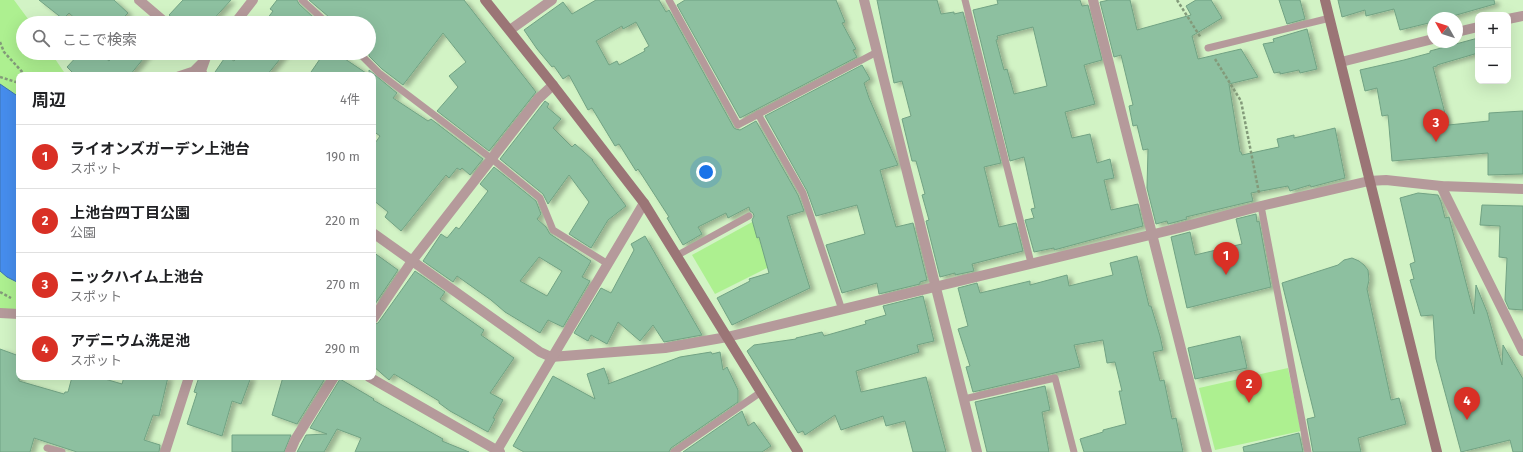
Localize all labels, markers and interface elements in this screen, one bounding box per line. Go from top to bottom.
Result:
north arrow [1427,12,1463,48]
map controls [1475,12,1511,84]
button: + [1475,12,1511,48]
search box [16,16,376,60]
icon: search [30,27,52,49]
text: ここで検索 [62,31,137,49]
button: − [1475,48,1511,84]
text: 周辺 [32,90,66,111]
text: 4件 [340,92,360,107]
pin: 3 [1423,109,1449,142]
text: ライオンズガーデン上池台 [70,140,250,158]
text: 1 [42,149,48,164]
text: 190 m [326,149,360,164]
text: スポット [70,161,122,176]
your location [696,162,716,182]
text: 上池台四丁目公園 [70,204,190,222]
text: 2 [42,213,48,228]
text: 220 m [325,213,360,228]
text: 公園 [70,225,96,240]
pin: 1 [1213,242,1239,275]
text: ニックハイム上池台 [70,268,204,286]
text: 3 [42,277,48,292]
text: 270 m [326,277,360,292]
text: スポット [70,289,122,304]
text: アデニウム洗足池 [70,332,190,350]
text: 4 [41,341,49,356]
text: 290 m [325,341,360,356]
text: スポット [70,353,122,368]
pin: 2 [1236,370,1262,403]
pin: 4 [1454,387,1480,420]

